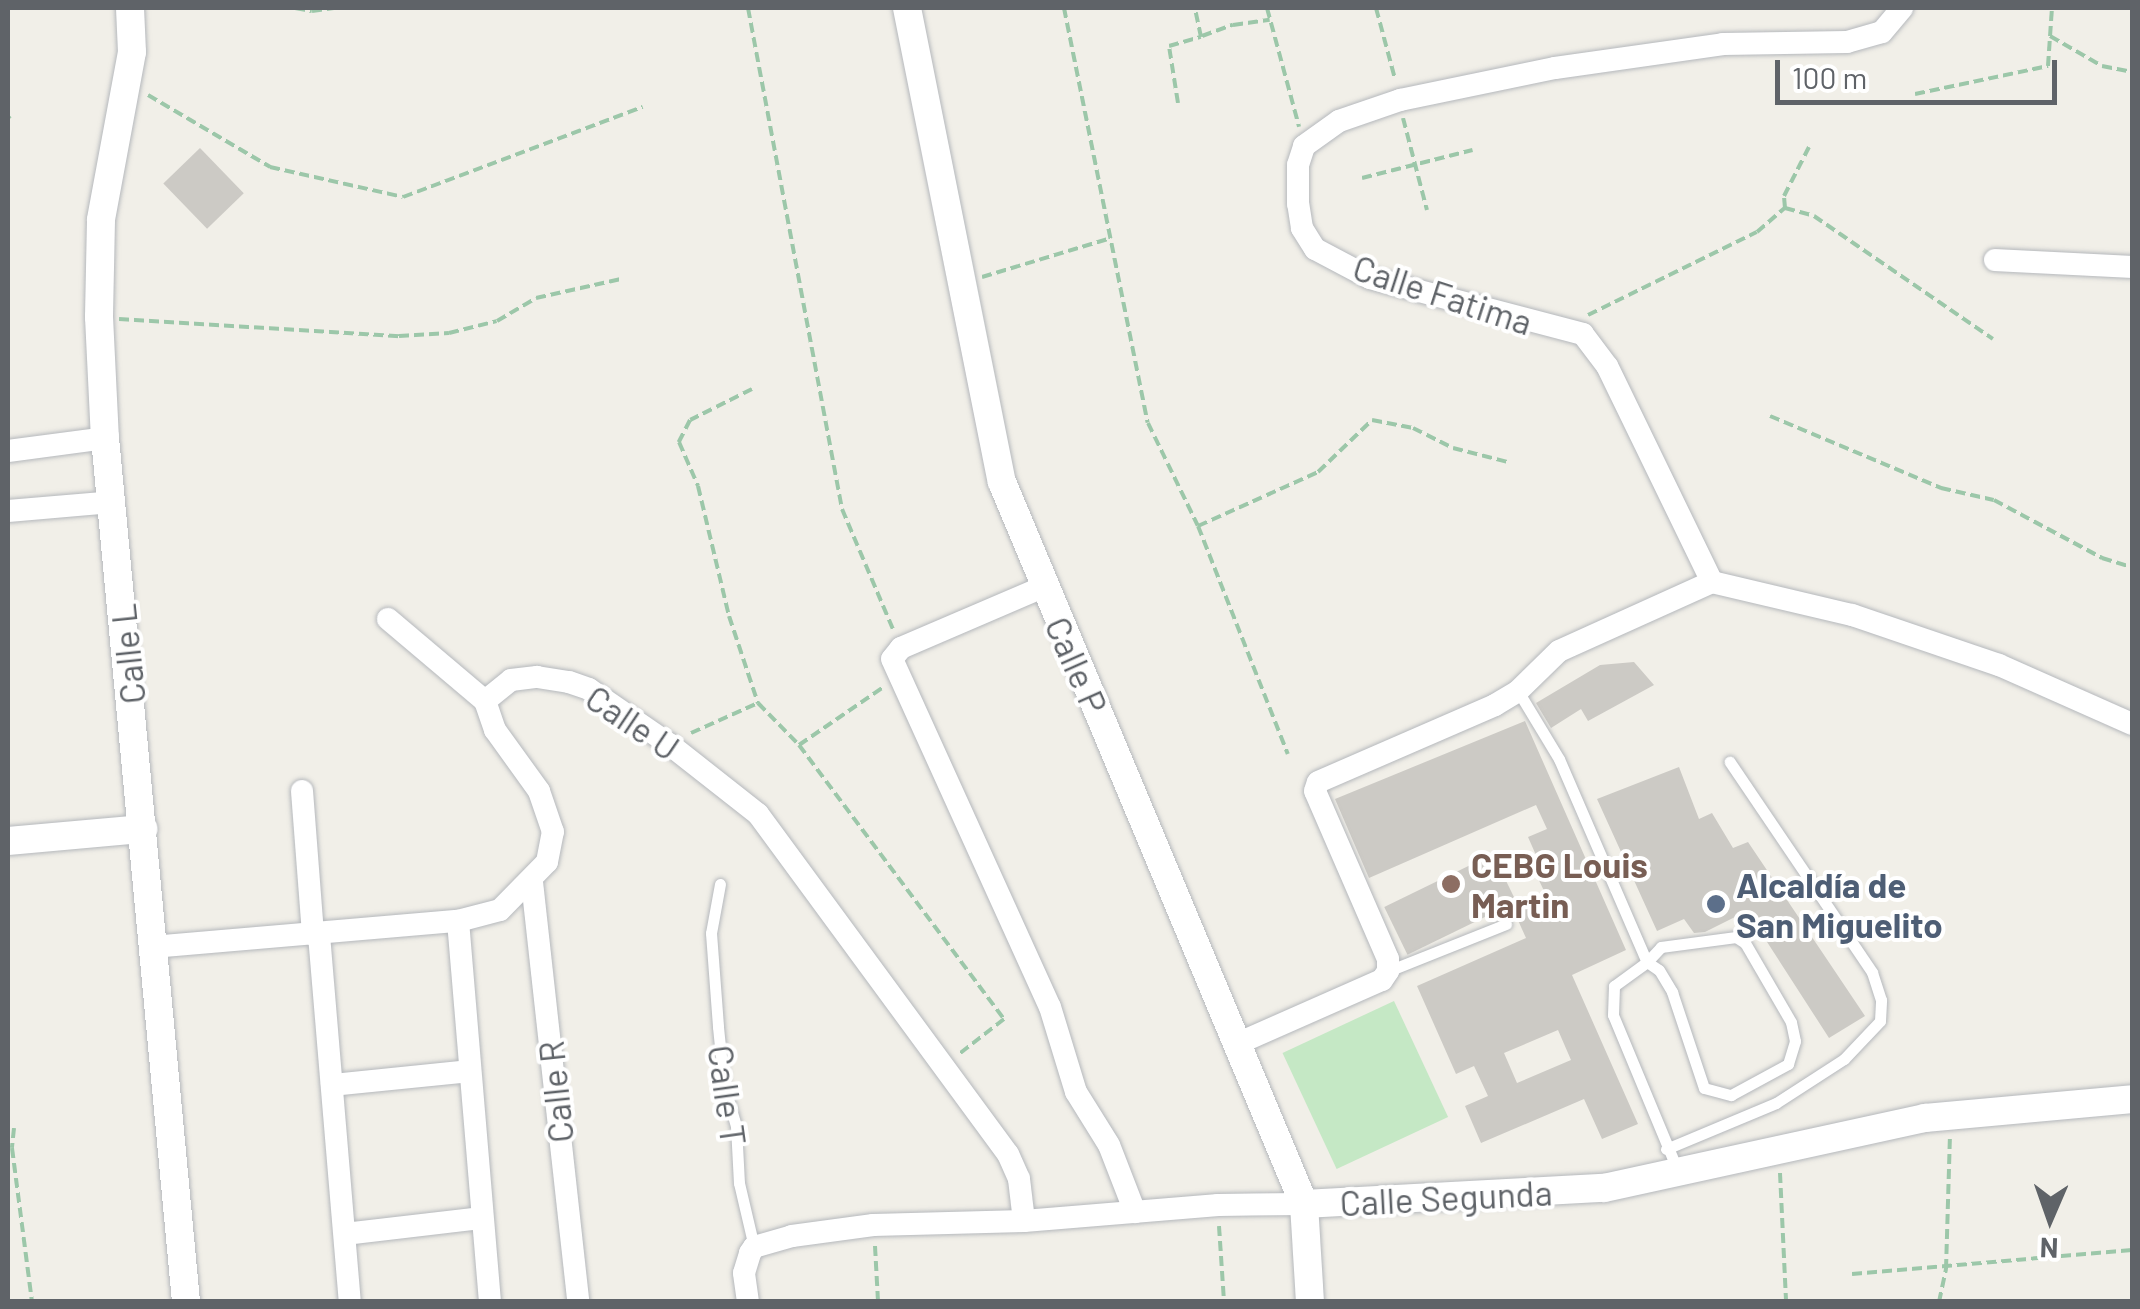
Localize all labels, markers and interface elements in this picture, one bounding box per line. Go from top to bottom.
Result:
scale bar [1780,40,2062,102]
text: 100 m [1792,59,1867,95]
street label: Calle Fatima [1348,245,1538,343]
street label: Calle L [101,602,153,706]
street label: Calle P [1037,610,1117,720]
street label: Calle U [578,676,688,768]
place label: CEBG Louis Martin [1471,843,1648,925]
place label: Alcaldía de San Miguelito [1736,863,1943,945]
marker: CEBG Louis Martin [1440,873,1462,895]
marker: Alcaldía de San Miguelito [1705,893,1727,915]
street label: Calle R [529,1039,581,1145]
street label: Calle T [700,1042,756,1148]
north arrow [2000,1169,2100,1269]
street label: Calle Segunda [1339,1170,1553,1224]
text: N [2039,1232,2059,1266]

